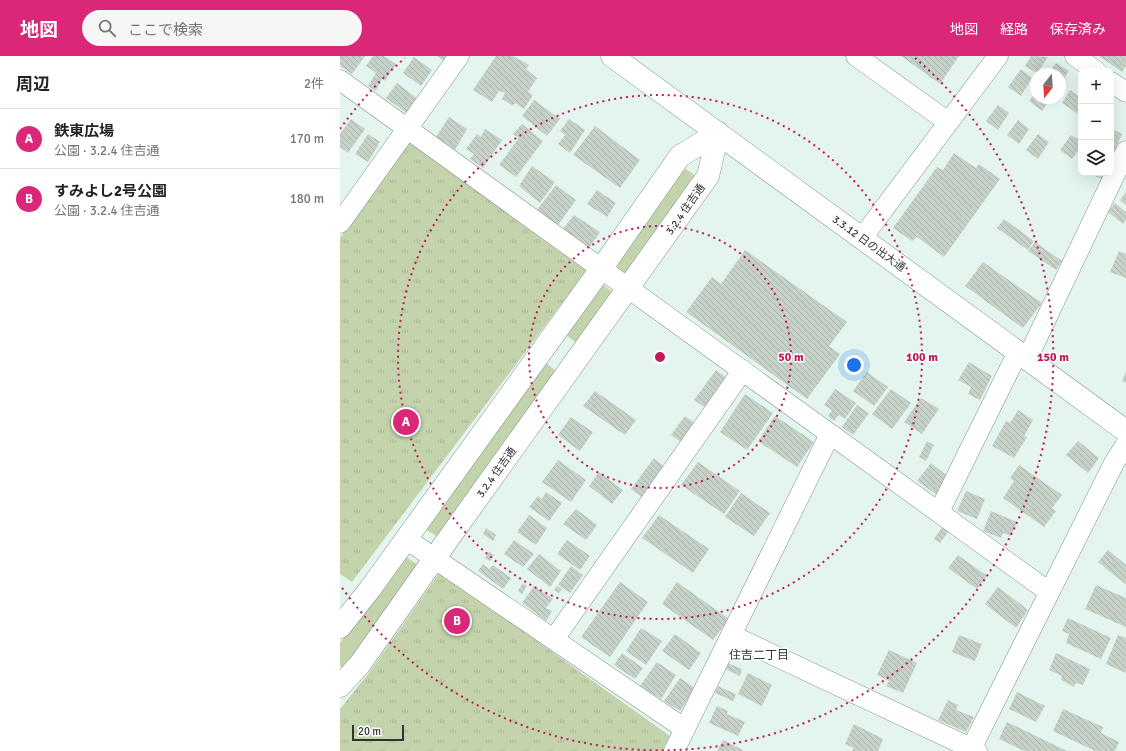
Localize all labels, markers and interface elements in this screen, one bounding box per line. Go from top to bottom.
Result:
search box [82,10,362,46]
icon: search [96,17,118,39]
text: 地図 [20,18,58,42]
text: ここで検索 [128,21,203,39]
text: 地図 [950,21,978,38]
text: 経路 [1000,21,1028,38]
text: 保存済み [1050,21,1106,38]
north arrow [1030,68,1066,104]
map controls [1078,68,1114,176]
button: + [1078,68,1114,104]
text: 周辺 [16,74,50,95]
text: 2件 [304,76,324,92]
button: − [1078,104,1114,140]
text: 鉄東広場 [54,122,114,140]
text: A [25,131,33,147]
text: 170 m [290,131,324,147]
button: layers [1078,140,1114,176]
text: 公園 · 3.2.4 住吉通 [54,143,159,159]
street label: 3.2.4 住吉通 [663,181,708,237]
text: すみよし2号公園 [54,182,167,200]
text: B [25,191,33,207]
text: 180 m [290,191,324,207]
text: 公園 · 3.2.4 住吉通 [54,203,159,219]
street label: 3.3.12 日の出大通 [830,213,908,274]
centre of rings [653,350,667,364]
text: 50 m [778,350,804,365]
text: 100 m [906,350,938,365]
text: 150 m [1037,350,1069,365]
your location [844,355,864,375]
pin: A [393,407,419,437]
street label: 3.2.4 住吉通 [474,445,519,500]
pin: B [444,606,470,636]
district label: 住吉二丁目 [729,648,789,663]
scale bar [352,723,404,742]
text: 20 m [358,725,381,738]

